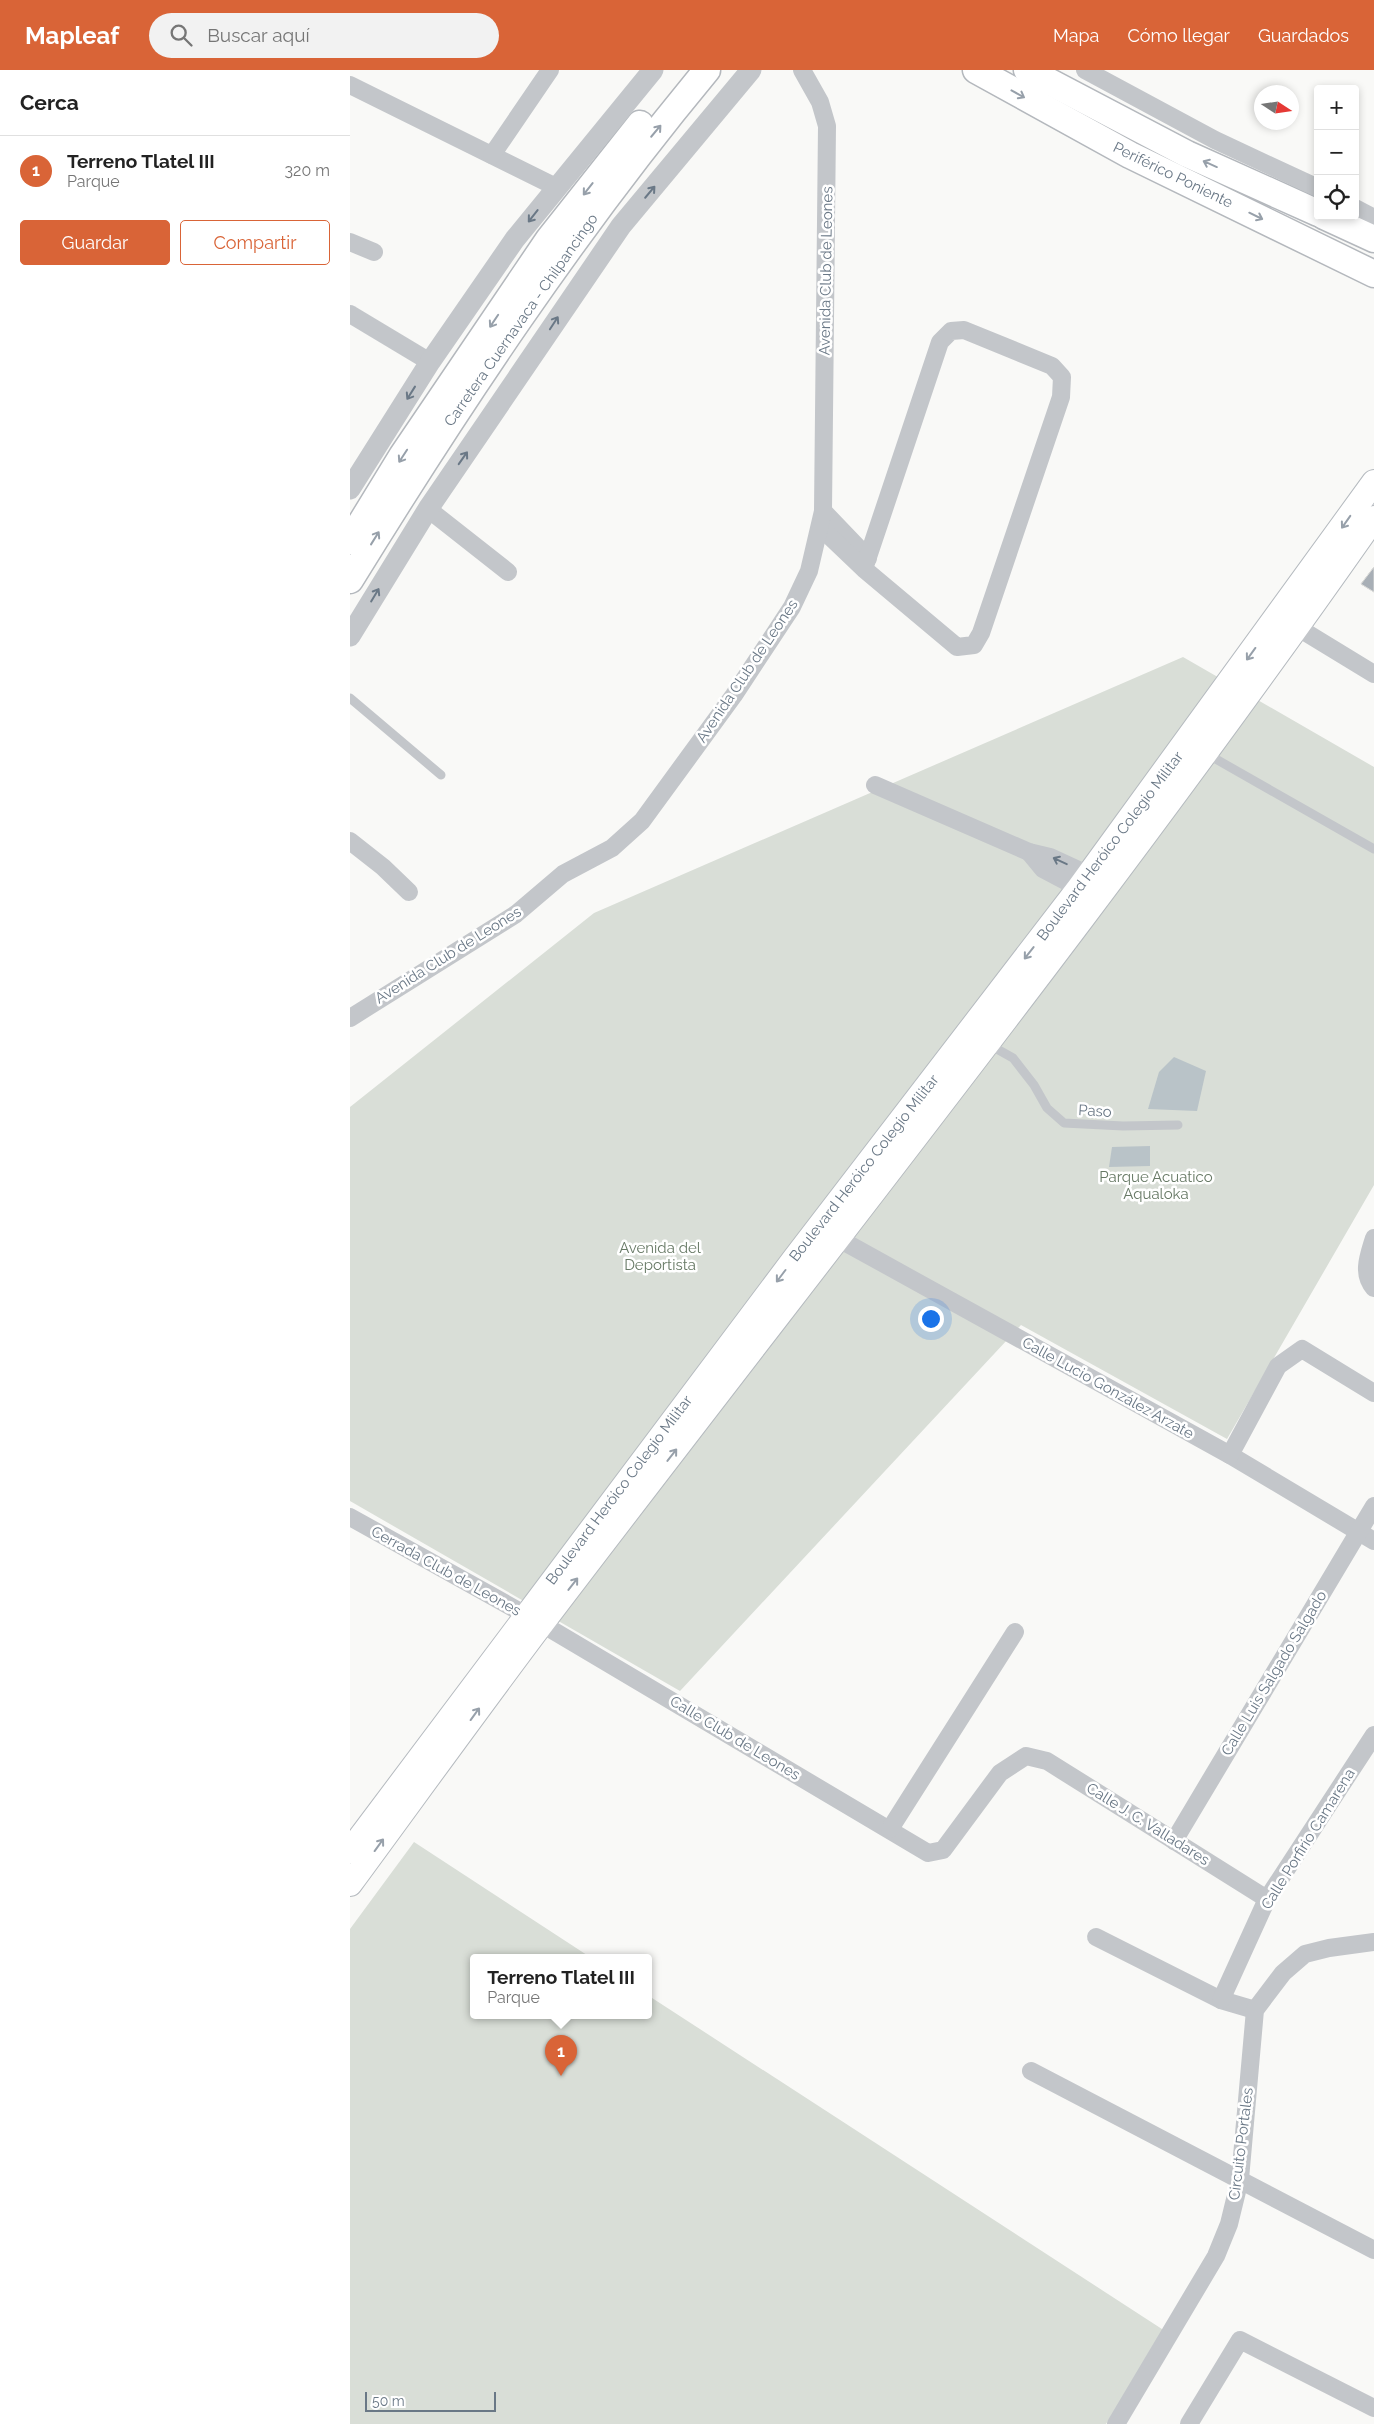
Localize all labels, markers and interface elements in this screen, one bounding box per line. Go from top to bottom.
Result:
search box [149,13,499,58]
text: Mapleaf [25,21,119,50]
icon: search [167,21,195,49]
text: Buscar aquí [207,24,310,46]
text: Mapa [1053,25,1099,46]
text: Cómo llegar [1127,25,1230,46]
text: Guardados [1258,25,1349,46]
north arrow [1254,85,1299,130]
map controls [1314,85,1359,220]
button: + [1314,85,1359,130]
one-way arrow [1011,89,1025,99]
text: Cerca [20,90,79,115]
one-way arrow [651,125,662,138]
button: − [1314,130,1359,175]
street label: Periférico Poniente [1110,138,1236,212]
text: Terreno Tlatel III [67,150,215,172]
one-way arrow [1203,159,1218,168]
text: 1 [32,161,40,180]
text: 320 m [285,161,330,180]
text: Parque [67,172,120,191]
button: locate [1314,175,1359,220]
one-way arrow [583,182,593,196]
one-way arrow [644,186,655,199]
street label: Avenida Club de Leones [816,186,836,356]
one-way arrow [528,209,539,222]
street label: Carretera Cuernavaca - Chilpancingo [440,210,602,430]
one-way arrow [1248,212,1263,221]
button: Guardar [20,220,170,265]
button: Compartir [180,220,330,265]
one-way arrow [488,314,499,328]
one-way arrow [549,317,559,331]
one-way arrow [405,385,415,399]
one-way arrow [398,448,408,462]
one-way arrow [458,451,468,465]
one-way arrow [1341,515,1351,529]
one-way arrow [371,532,381,546]
one-way arrow [371,588,381,602]
street label: Avenida Club de Leones [692,596,802,746]
one-way arrow [1246,647,1256,661]
street label: Boulevard Heróico Colegio Militar [1033,747,1187,944]
one-way arrow [1053,856,1068,866]
street label: Avenida Club de Leones [372,903,524,1007]
one-way arrow [1024,946,1035,959]
street label: Boulevard Heróico Colegio Militar [785,1070,943,1265]
street label: Paso [1078,1101,1112,1121]
park label: Parque Acuatico Aqualoka [1099,1168,1213,1203]
park label: Avenida del Deportista [619,1239,702,1274]
one-way arrow [776,1270,787,1283]
your location [918,1306,944,1332]
street label: Calle Lucio González Arzate [1019,1333,1197,1443]
street label: Boulevard Heróico Colegio Militar [542,1391,696,1588]
one-way arrow [667,1448,677,1462]
street label: Cerrada Club de Leones [368,1522,524,1620]
one-way arrow [567,1578,578,1591]
street label: Calle Luis Salgado Salgado [1218,1587,1330,1759]
street label: Calle Club de Leones [667,1692,803,1784]
one-way arrow [470,1708,481,1721]
street label: Calle Porfirio Camarena [1257,1765,1359,1913]
street label: Calle J. C. Valladares [1083,1779,1213,1869]
one-way arrow [374,1838,384,1852]
popup [470,1954,652,2019]
text: Terreno Tlatel III [487,1966,635,1988]
text: Parque [487,1988,540,2007]
pin: 1 [545,2035,577,2076]
street label: Circuito Portales [1225,2087,1257,2201]
scale bar [365,2389,496,2412]
text: 50 m [372,2393,405,2409]

